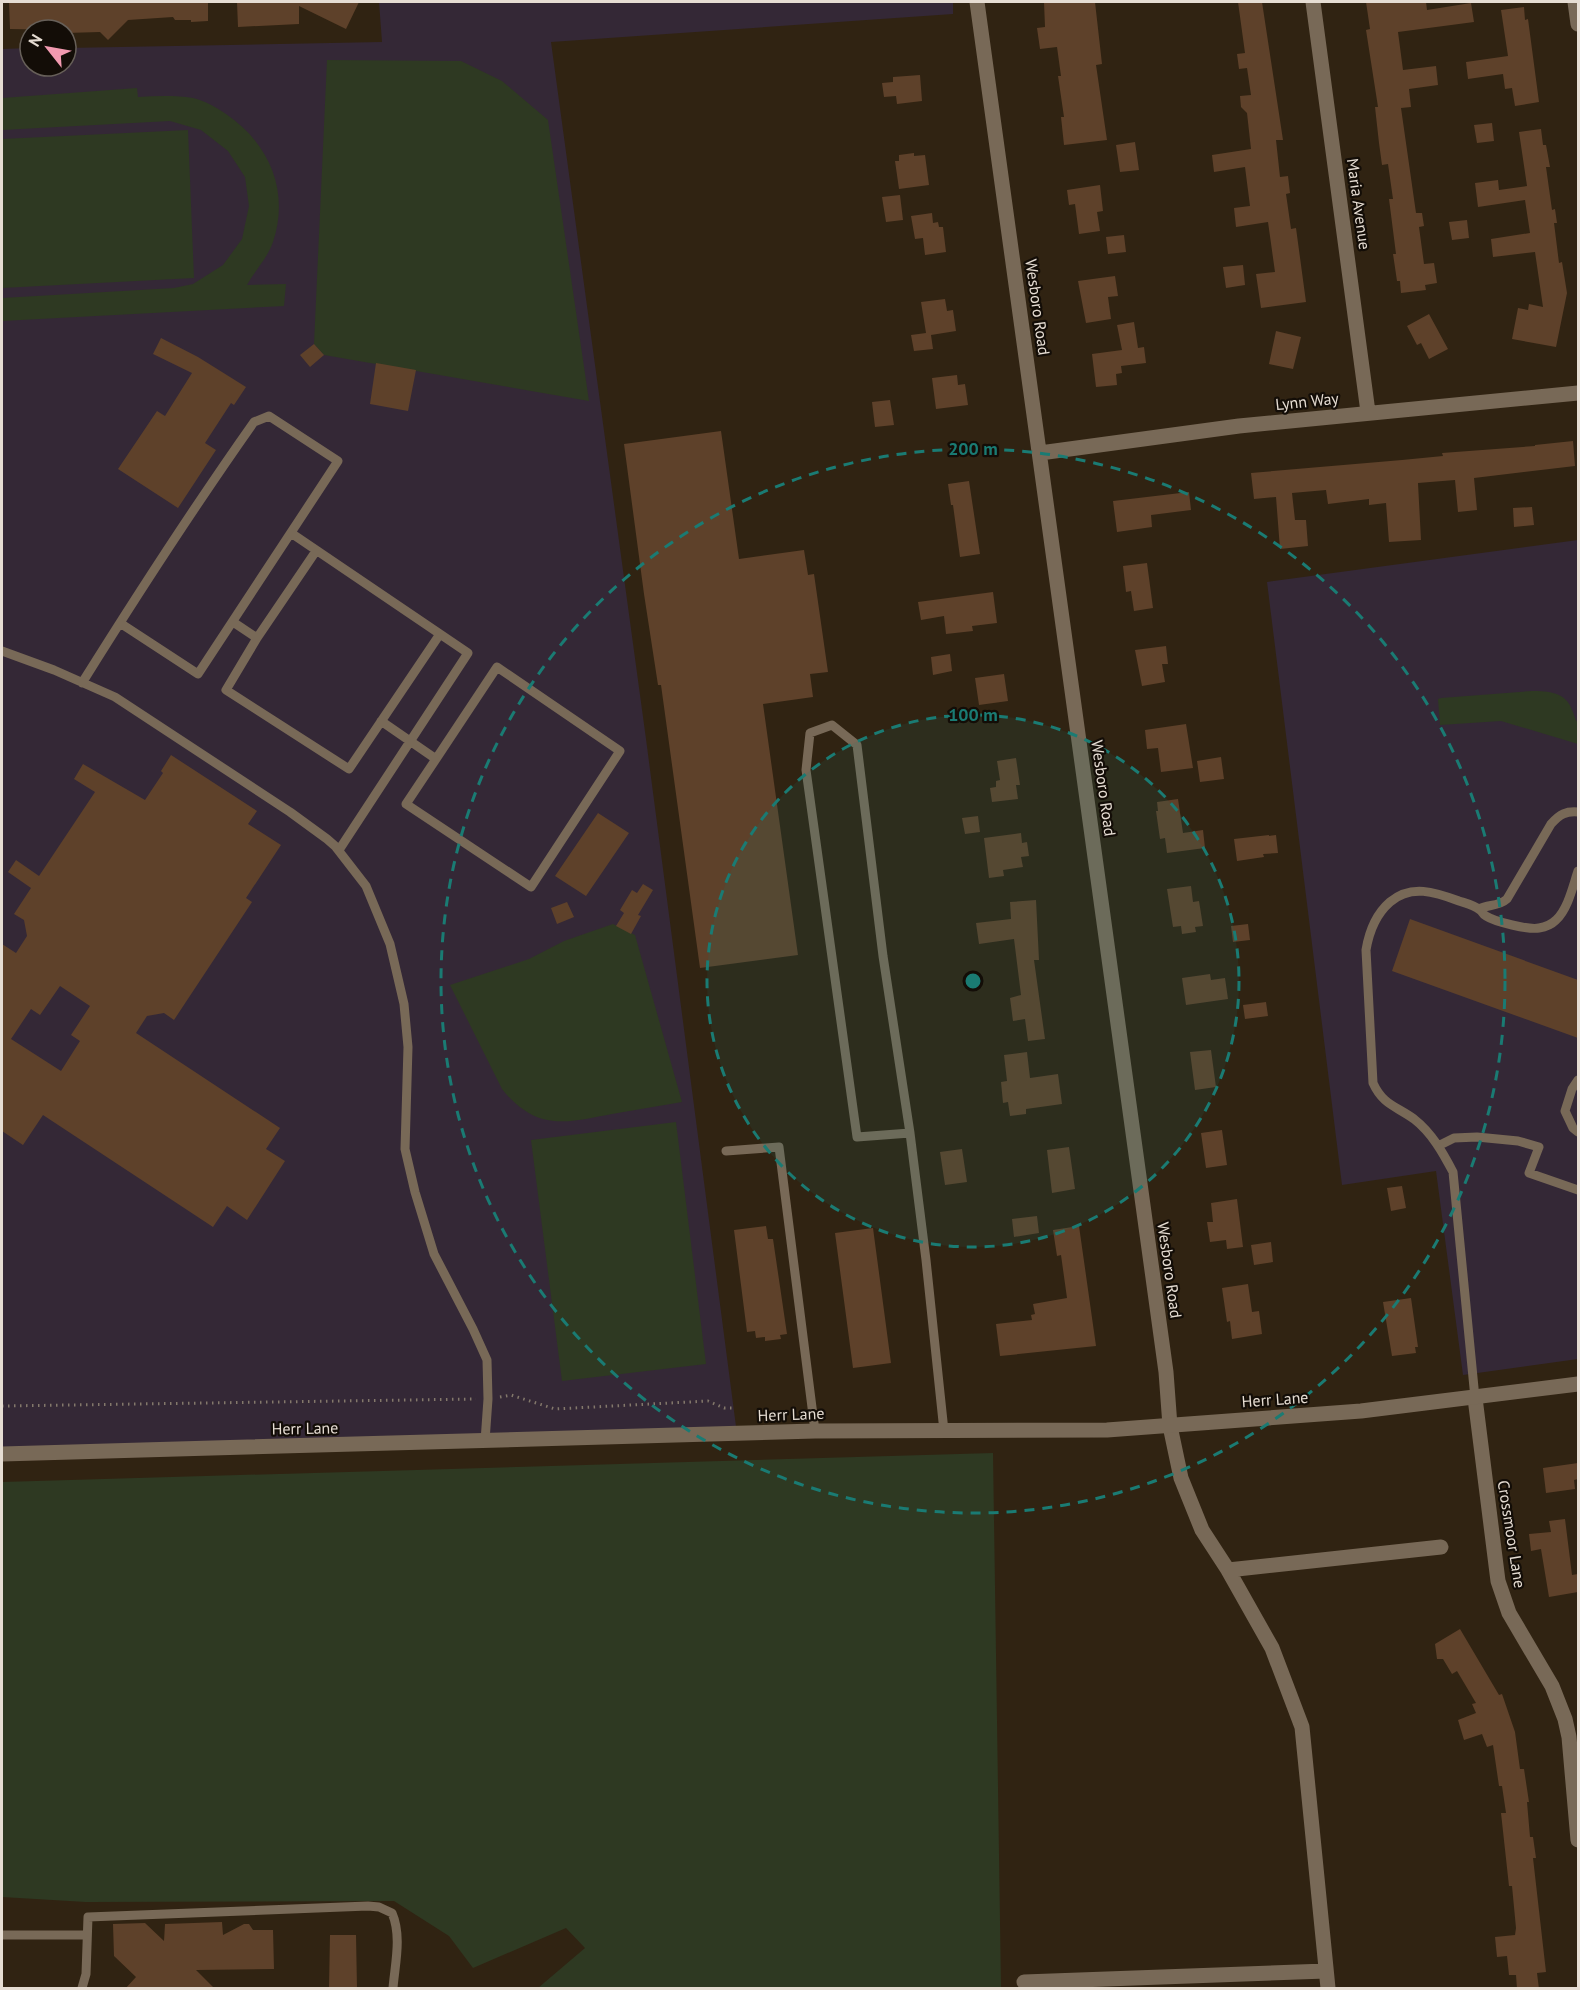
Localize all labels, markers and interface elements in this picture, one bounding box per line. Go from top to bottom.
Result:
north arrow [18,18,78,78]
text: N [24,31,46,50]
street label: Maria Avenue [1343,157,1375,251]
street label: Wesboro Road [1021,258,1055,356]
street label: Lynn Way [1274,388,1340,414]
text: 200 m [948,437,998,460]
text: 100 m [948,703,998,726]
street label: Wesboro Road [1087,739,1121,837]
centre of rings [963,971,983,991]
street label: Wesboro Road [1153,1221,1187,1319]
street label: Herr Lane [1241,1387,1309,1411]
street label: Herr Lane [757,1403,825,1425]
street label: Herr Lane [271,1417,339,1439]
street label: Crossmoor Lane [1494,1479,1530,1589]

